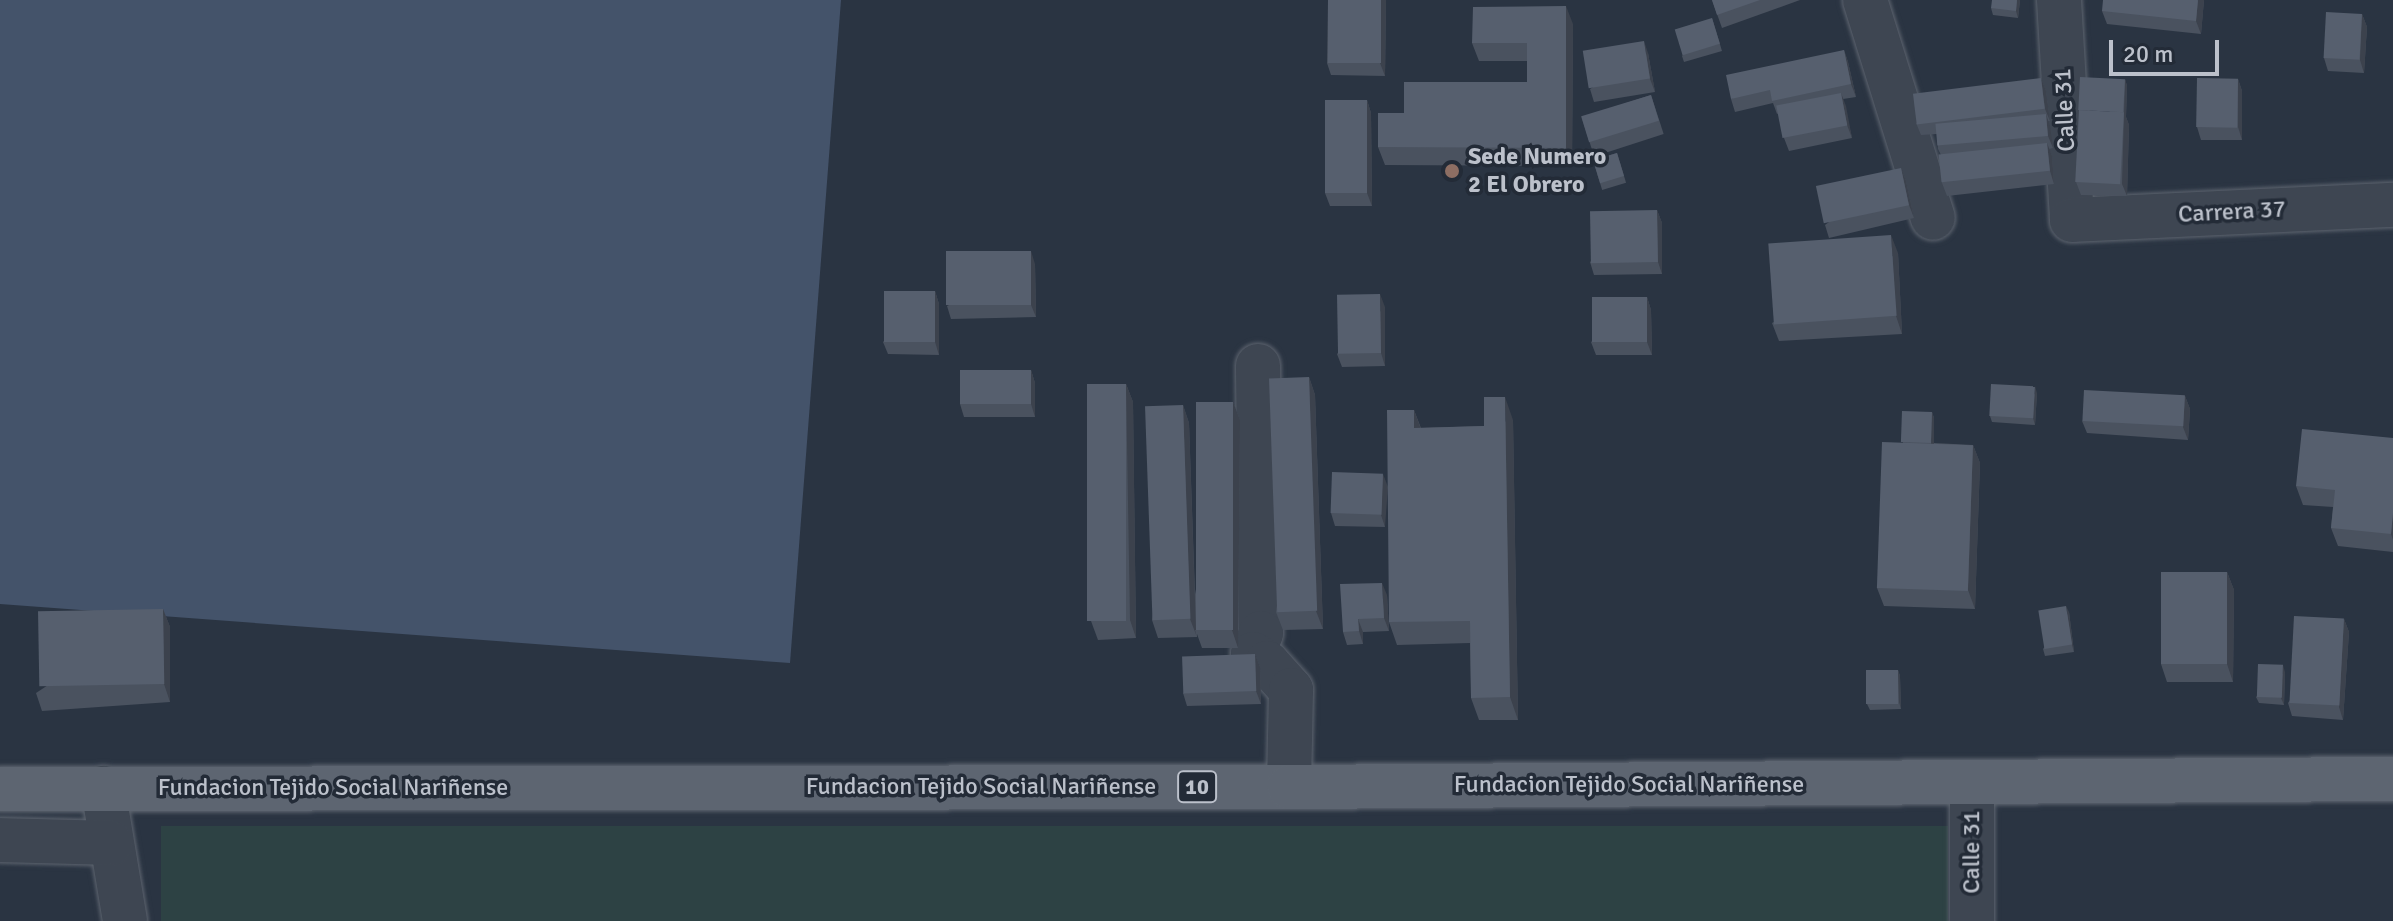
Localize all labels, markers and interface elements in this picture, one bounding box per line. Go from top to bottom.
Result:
scale bar [2113,24,2223,74]
text: 20 m [2123,39,2173,69]
street label: Calle 31 [2048,68,2082,152]
place label: Sede Numero 2 El Obrero [1468,143,1606,199]
marker: Sede Numero 2 El Obrero [1443,162,1461,180]
street label: Carrera 37 [2177,195,2287,229]
road number: 10 [1177,769,1217,805]
street label: Fundacion Tejido Social Nariñense [1454,771,1804,799]
street label: Fundacion Tejido Social Nariñense [806,773,1156,801]
street label: Fundacion Tejido Social Nariñense [158,774,508,802]
street label: Calle 31 [1958,810,1986,894]

